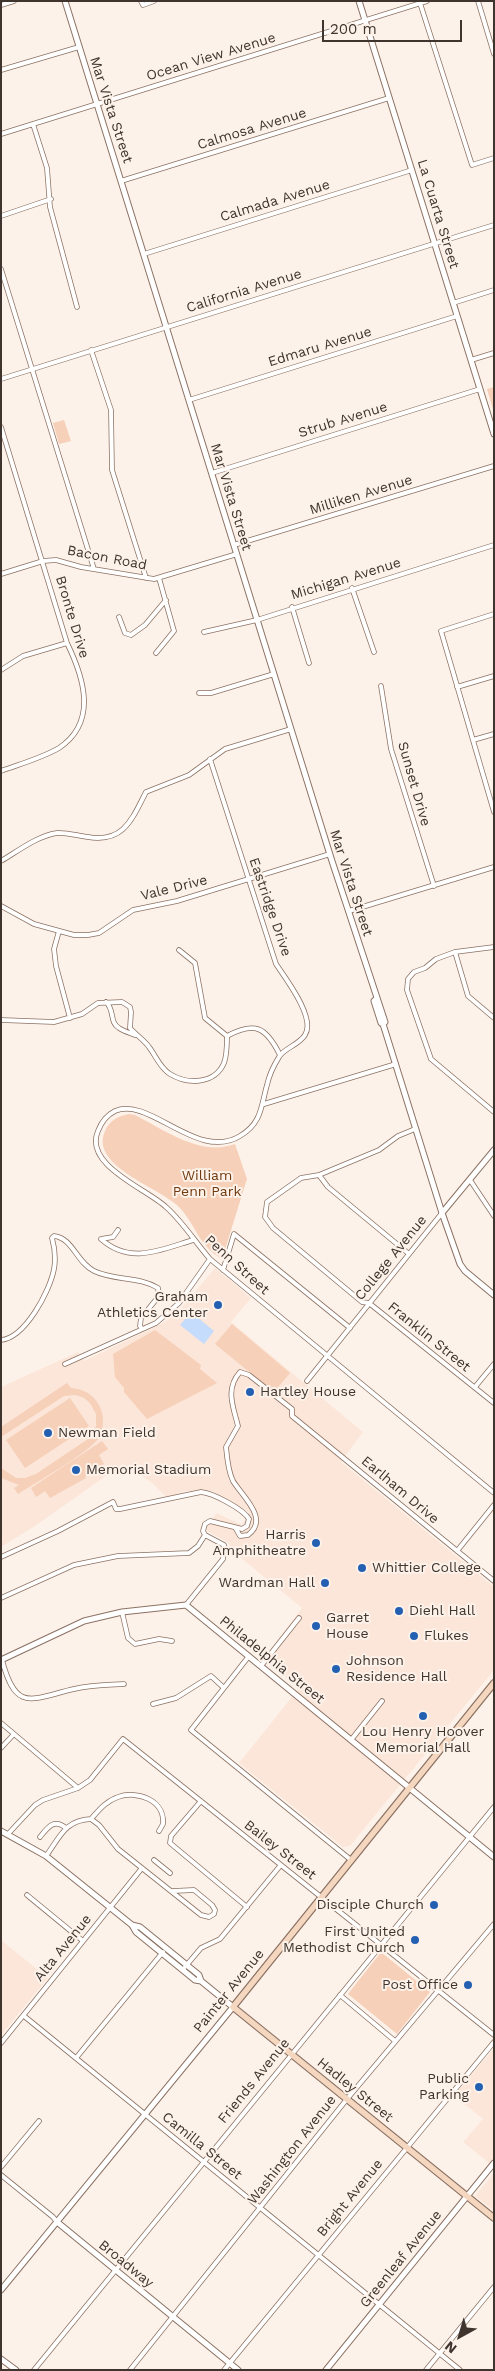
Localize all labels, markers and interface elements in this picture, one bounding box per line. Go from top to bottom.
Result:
scale bar [325,10,465,42]
text: 200 m [330,20,377,38]
street label: Ocean View Avenue [144,29,278,85]
street label: Mar Vista Street [86,55,136,165]
street label: Calmosa Avenue [195,104,309,154]
street label: La Cuarta Street [413,157,463,271]
street label: Calmada Avenue [218,176,332,226]
street label: California Avenue [184,265,304,317]
street label: Edmaru Avenue [266,323,374,371]
street label: Strub Avenue [296,398,390,442]
street label: Mar Vista Street [207,441,255,553]
street label: Milliken Avenue [308,471,414,519]
street label: Bacon Road [66,542,148,574]
street label: Michigan Avenue [289,554,403,604]
street label: Bronte Drive [52,574,92,660]
street label: Sunset Drive [394,740,434,828]
street label: Mar Vista Street [326,828,376,938]
street label: Eastridge Drive [245,855,295,959]
street label: Vale Drive [139,872,209,904]
park label: William Penn Park [173,1168,241,1200]
street label: College Avenue [352,1212,430,1304]
street label: Penn Street [201,1232,273,1298]
place label: Graham Athletics Center [97,1289,208,1321]
marker: Graham Athletics Center [212,1299,224,1311]
street label: Franklin Street [384,1299,474,1375]
place label: Hartley House [260,1384,356,1400]
marker: Hartley House [244,1386,256,1398]
place label: Newman Field [58,1425,156,1441]
marker: Newman Field [42,1427,54,1439]
street label: Earlham Drive [358,1453,442,1527]
place label: Memorial Stadium [86,1462,211,1478]
marker: Memorial Stadium [70,1464,82,1476]
place label: Harris Amphitheatre [213,1527,306,1560]
marker: Harris Amphitheatre [310,1537,322,1549]
place label: Whittier College [372,1560,481,1576]
marker: Whittier College [356,1562,368,1574]
place label: Wardman Hall [219,1575,315,1591]
marker: Wardman Hall [319,1577,331,1589]
place label: Diehl Hall [409,1603,475,1619]
marker: Diehl Hall [393,1605,405,1617]
place label: Garret House [326,1610,369,1642]
street label: Philadelphia Street [216,1612,328,1708]
marker: Garret House [310,1620,322,1632]
place label: Flukes [424,1628,469,1644]
marker: Flukes [408,1630,420,1642]
place label: Johnson Residence Hall [346,1653,447,1685]
marker: Johnson Residence Hall [330,1663,342,1675]
marker: Lou Henry Hoover Memorial Hall [417,1710,429,1722]
place label: Lou Henry Hoover Memorial Hall [362,1724,484,1756]
street label: Bailey Street [241,1817,319,1883]
place label: Disciple Church [316,1897,424,1913]
marker: Disciple Church [428,1899,440,1911]
street label: Alta Avenue [31,1911,95,1985]
place label: First United Methodist Church [283,1924,405,1956]
marker: First United Methodist Church [409,1934,421,1946]
street label: Painter Avenue [190,1946,268,2036]
place label: Post Office [382,1977,458,1993]
marker: Post Office [462,1979,474,1991]
street label: Friends Avenue [215,2035,293,2127]
street label: Hadley Street [314,2054,396,2126]
place label: Public Parking [419,2071,469,2104]
marker: Public Parking [473,2081,485,2093]
street label: Washington Avenue [244,2092,340,2208]
street label: Camilla Street [159,2109,245,2183]
street label: Bright Avenue [314,2156,386,2240]
street label: Greenleaf Avenue [357,2207,445,2311]
street label: Broadway [95,2237,157,2291]
north arrow [435,2311,485,2361]
text: N [441,2338,460,2357]

